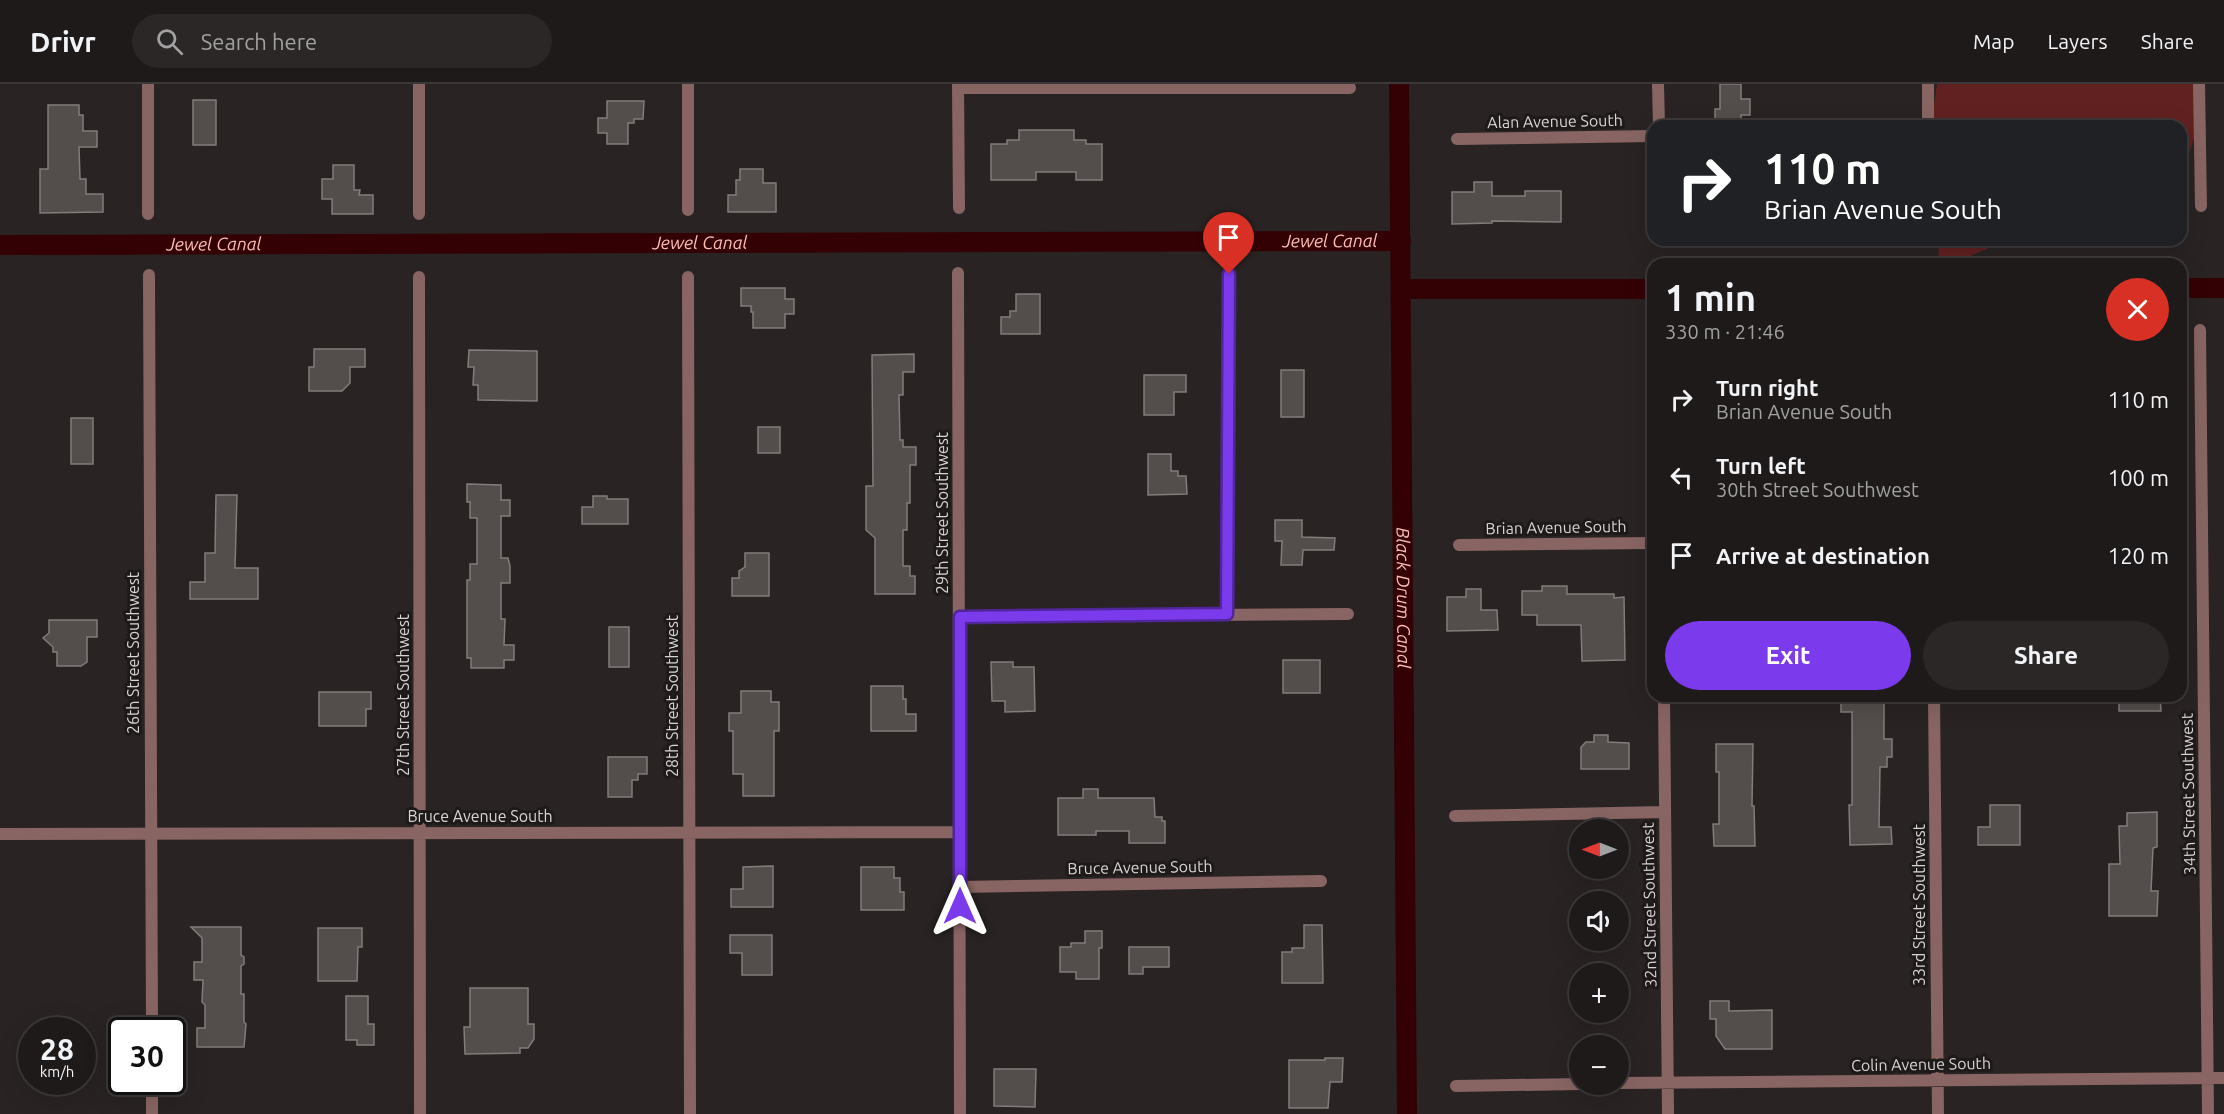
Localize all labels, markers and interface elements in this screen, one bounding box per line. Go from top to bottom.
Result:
search box [132,14,552,68]
icon: search [153,25,186,58]
text: Drivr [30,26,96,57]
text: Search here [201,29,317,54]
text: Map [1973,29,2014,53]
text: Layers [2047,29,2108,53]
text: Share [2141,29,2194,53]
street label: Alan Avenue South [1487,111,1623,131]
icon: right [1665,144,1743,222]
text: 110 m [1764,145,1881,192]
text: Brian Avenue South [1764,194,2002,224]
pin [1203,212,1254,274]
icon: arrive [1212,221,1245,254]
water label: Jewel Canal [1281,230,1378,250]
water label: Jewel Canal [651,232,748,252]
water label: Jewel Canal [165,233,262,254]
text: 1 min [1665,277,1756,318]
button: close [2106,278,2169,341]
text: 330 m · 21:46 [1665,320,1785,343]
text: Turn right [1716,375,1818,400]
icon: right [1665,383,1698,416]
text: 110 m [2108,387,2169,412]
text: Brian Avenue South [1716,400,1892,423]
street label: 29th Street Southwest [933,431,951,594]
text: Turn left [1716,453,1806,478]
icon: left [1665,461,1698,494]
text: 100 m [2108,465,2169,490]
text: 30th Street Southwest [1716,478,1919,501]
street label: Brian Avenue South [1485,517,1627,537]
water label: Black Drum Canal [1393,527,1415,669]
icon: arrive [1665,539,1698,572]
text: Arrive at destination [1716,543,1930,568]
text: 120 m [2108,543,2169,568]
street label: 26th Street Southwest [124,571,142,734]
street label: 27th Street Southwest [394,613,412,776]
street label: 28th Street Southwest [663,614,681,777]
button: Exit [1665,621,1911,690]
button: Share [1923,621,2169,690]
street label: 34th Street Southwest [2178,712,2198,875]
street label: Bruce Avenue South [407,807,553,825]
north arrow [1569,819,1629,879]
map controls [1569,819,1629,1095]
street label: 32nd Street Southwest [1639,821,1659,988]
street label: 33rd Street Southwest [1910,823,1928,986]
street label: Bruce Avenue South [1067,857,1213,877]
position arrow [928,874,992,938]
button: sound [1569,891,1629,951]
button: + [1569,963,1629,1023]
speed limit sign: 30 [108,1017,186,1095]
text: 28 [40,1032,74,1066]
button: − [1569,1035,1629,1095]
street label: Colin Avenue South [1851,1054,1991,1074]
text: km/h [40,1063,74,1080]

